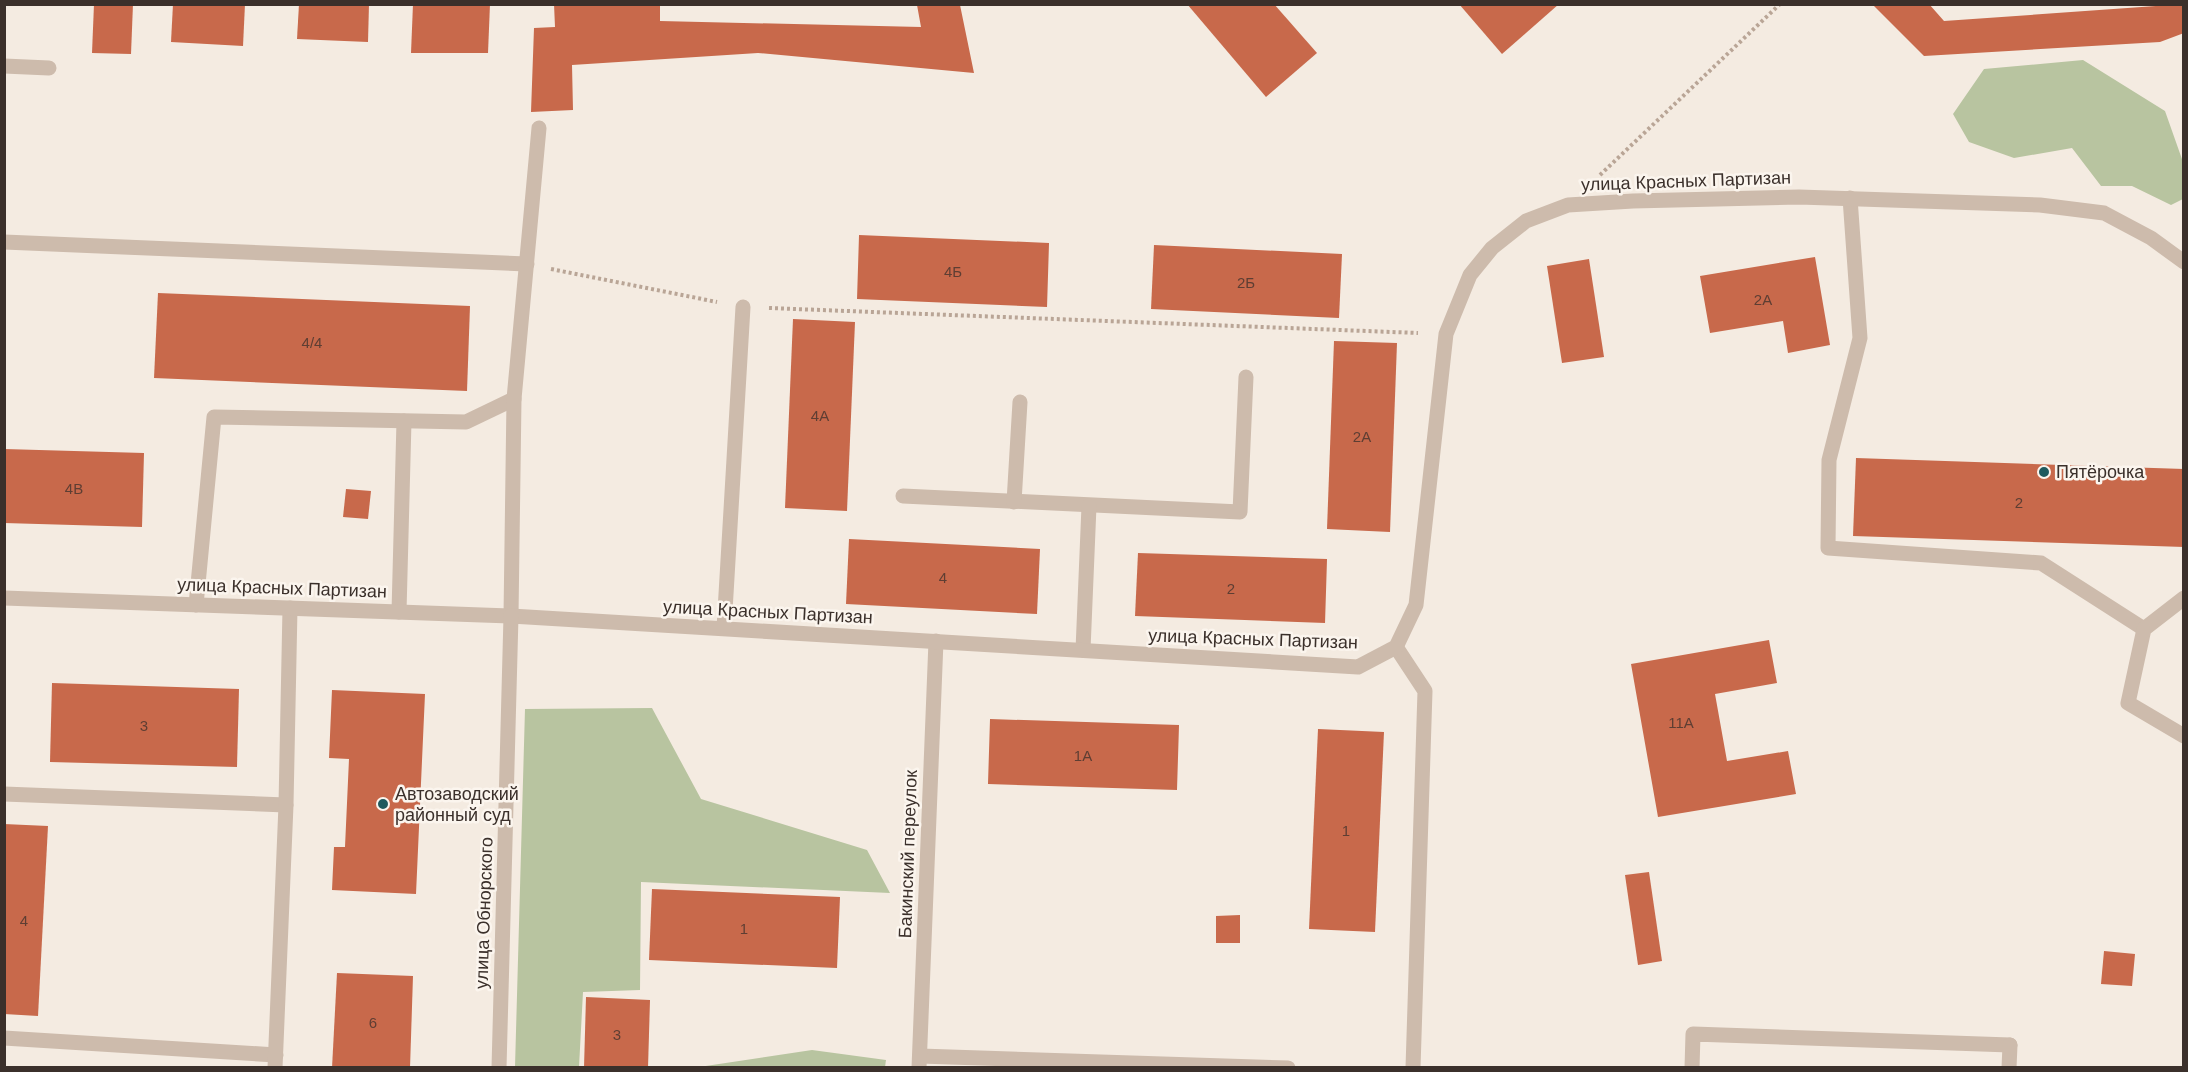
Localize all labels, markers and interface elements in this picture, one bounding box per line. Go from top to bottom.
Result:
street label: улица Красных Партизан [1581,167,1791,195]
house number: 4Б [944,263,962,280]
house number: 2Б [1237,274,1255,291]
house number: 2А [1754,291,1772,308]
house number: 4/4 [302,334,322,351]
house number: 4А [811,407,829,424]
house number: 2А [1353,428,1371,445]
place label: Пятёрочка [2056,462,2145,482]
marker: Пятёрочка [2037,465,2051,479]
house number: 4В [65,480,83,497]
house number: 2 [2015,494,2023,511]
house number: 4 [939,569,947,586]
street label: улица Красных Партизан [177,574,387,602]
house number: 2 [1227,580,1235,597]
street label: улица Красных Партизан [663,597,873,627]
street label: улица Красных Партизан [1148,625,1358,653]
house number: 11А [1668,714,1694,731]
house number: 3 [140,717,148,734]
house number: 1А [1074,747,1092,764]
street label: Бакинский переулок [895,769,921,939]
place label: Автозаводский районный суд [395,784,519,825]
marker: Автозаводский районный суд [376,797,390,811]
house number: 1 [1342,822,1350,839]
street label: улица Обнорского [471,837,497,989]
house number: 4 [20,912,28,929]
house number: 1 [740,920,748,937]
house number: 6 [369,1014,377,1031]
house number: 3 [613,1026,621,1043]

